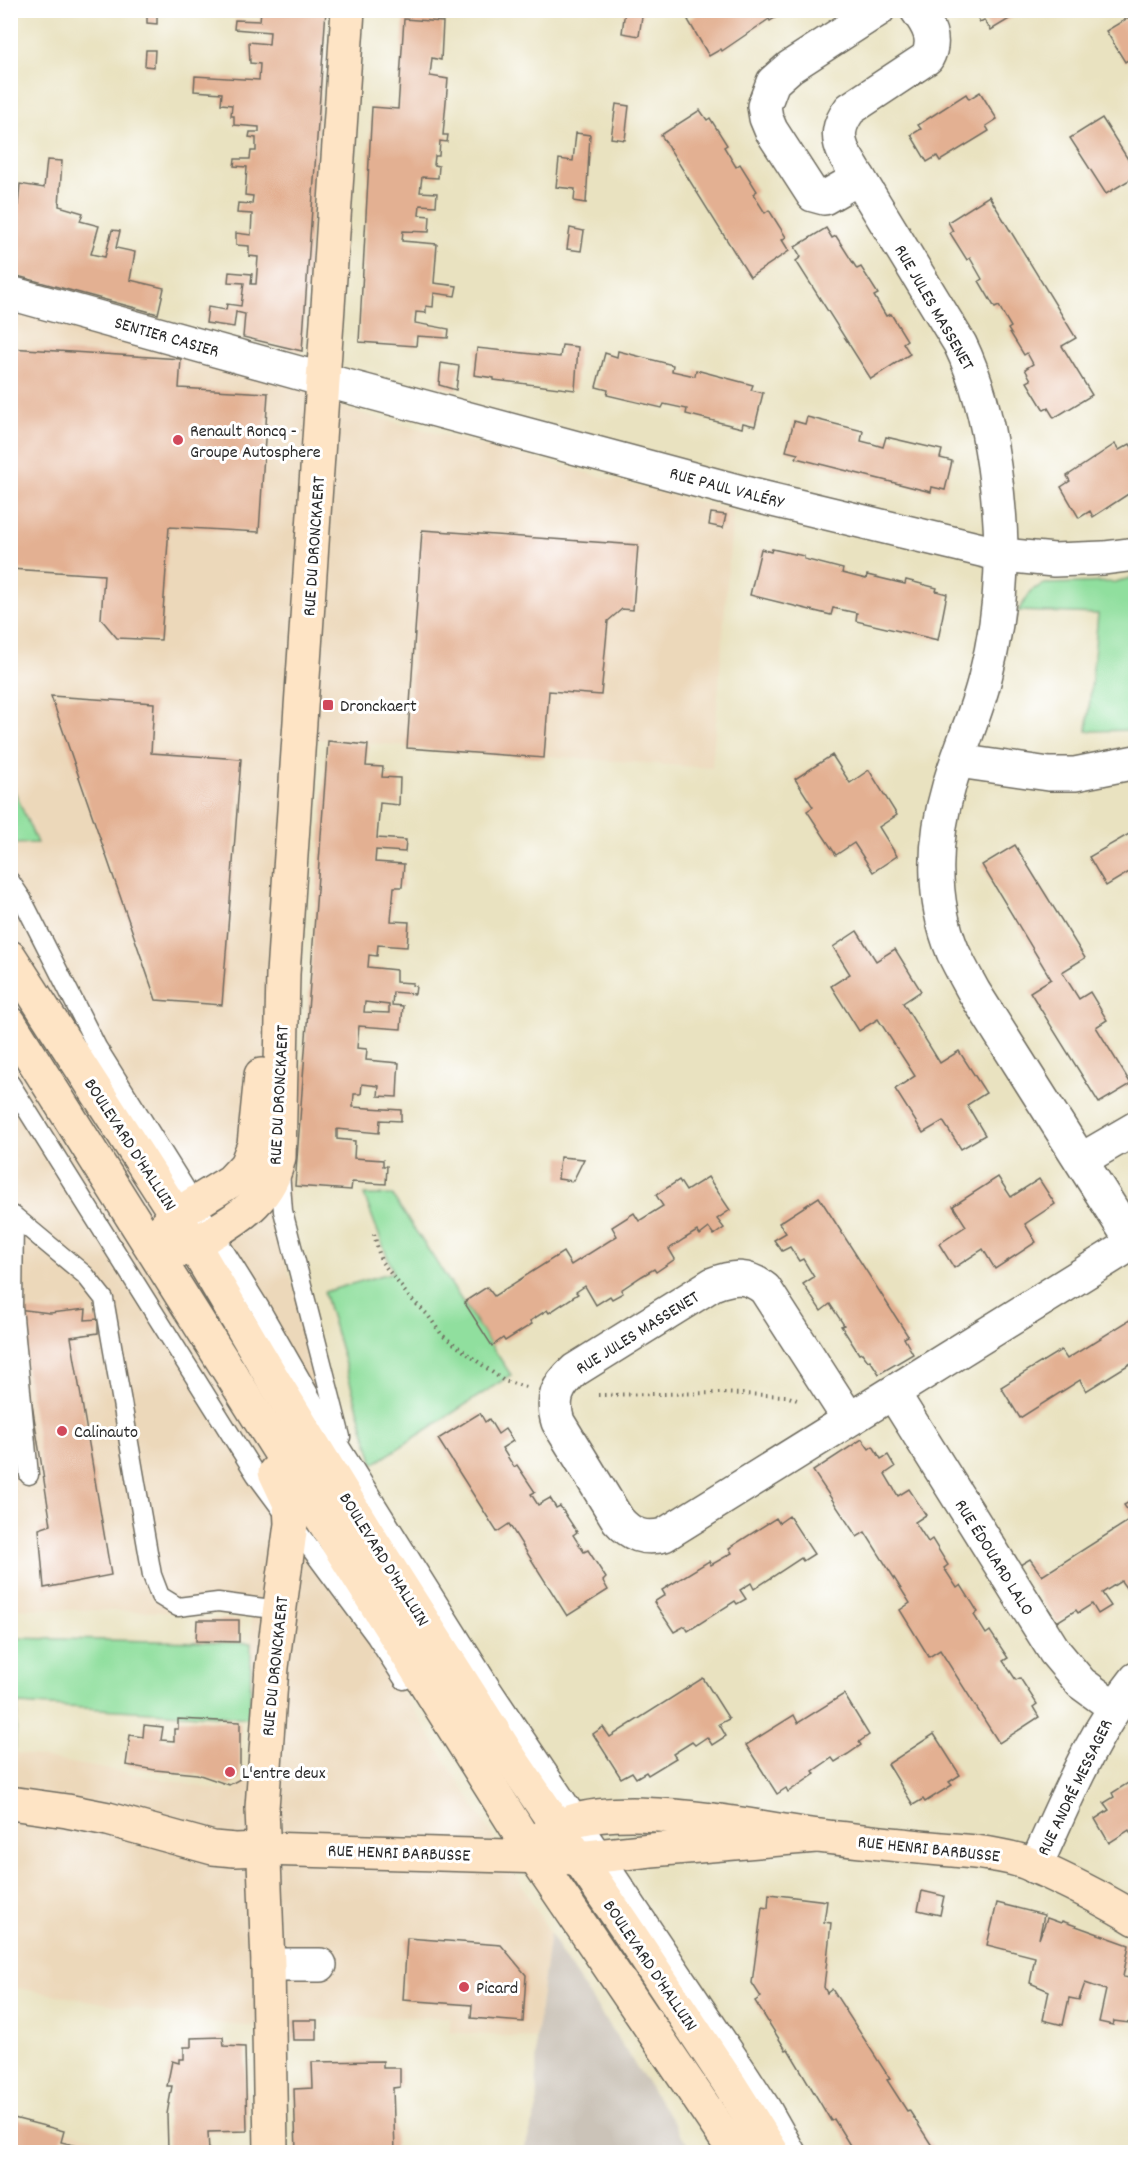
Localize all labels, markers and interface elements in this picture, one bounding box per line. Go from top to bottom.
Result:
street label: RUE JULES MASSENET [887,241,979,376]
street label: SENTIER CASIER [111,311,222,365]
place label: Renault Roncq - Groupe Autosphere [190,420,321,466]
marker: Renault Roncq - Groupe Autosphere [171,433,185,447]
street label: RUE PAUL VALÉRY [666,462,788,517]
street label: RUE DU DRONCKAERT [298,475,333,617]
place label: Dronckaert [340,695,417,720]
marker: Dronckaert [321,698,335,712]
street label: RUE DU DRONCKAERT [264,1024,297,1166]
street label: BOULEVARD D'HALLUIN [77,1074,181,1217]
street label: RUE JULES MASSENET [572,1286,705,1382]
place label: Calinauto [74,1421,138,1446]
marker: Calinauto [55,1424,69,1438]
street label: BOULEVARD D'HALLUIN [332,1489,434,1632]
street label: RUE ÉDOUARD LALO [947,1495,1039,1621]
street label: RUE DU DRONCKAERT [257,1595,296,1737]
street label: RUE ANDRÉ MESSAGER [1032,1716,1120,1861]
place label: L'entre deux [242,1762,326,1787]
marker: L'entre deux [223,1765,237,1779]
street label: RUE HENRI BARBUSSE [856,1831,1001,1870]
street label: RUE HENRI BARBUSSE [327,1840,471,1869]
street label: BOULEVARD D'HALLUIN [596,1896,702,2037]
place label: Picard [476,1977,518,2002]
marker: Picard [457,1980,471,1994]

